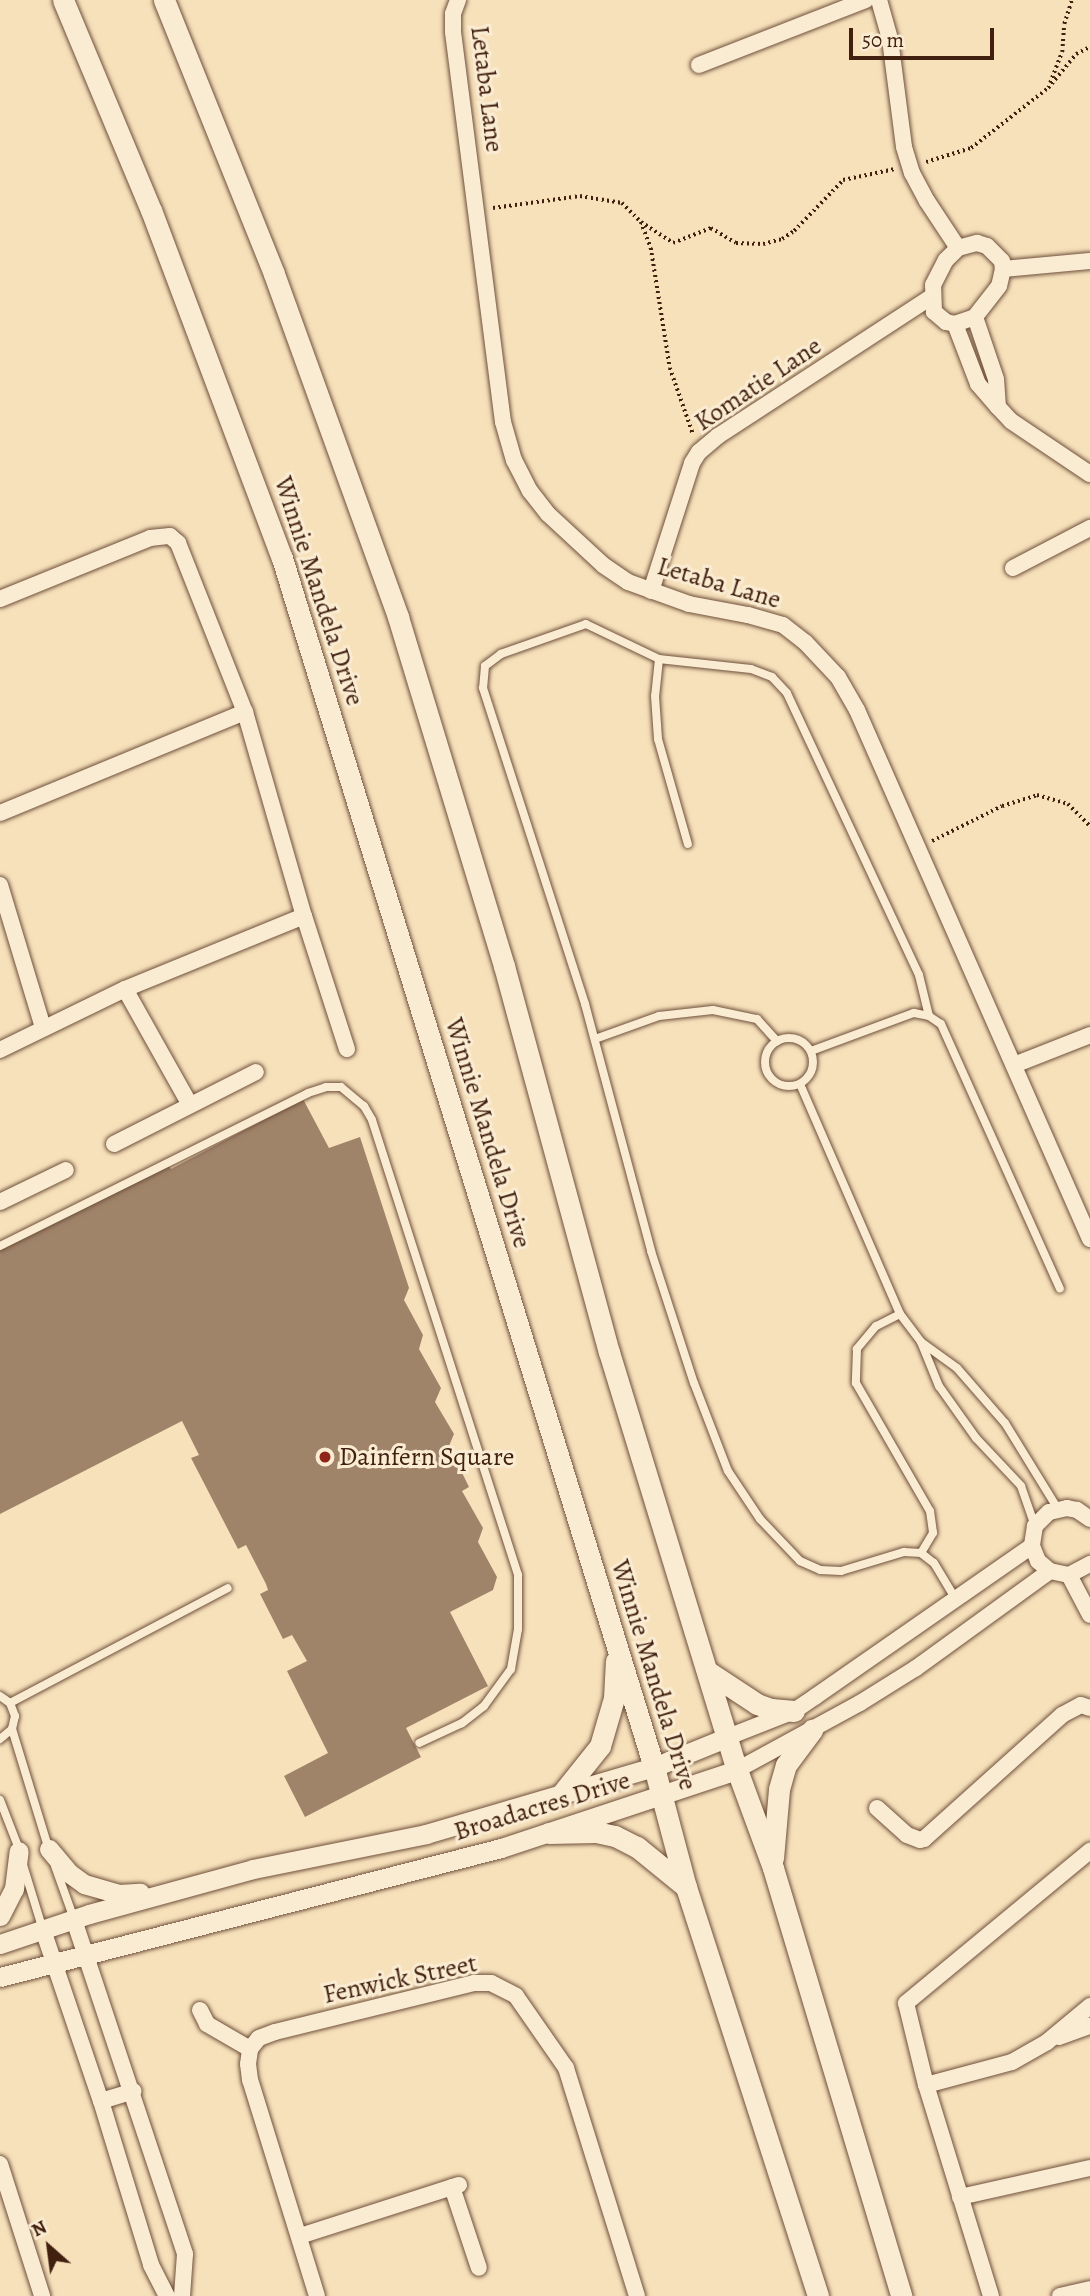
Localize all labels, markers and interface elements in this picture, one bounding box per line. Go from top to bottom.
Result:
scale bar [852,14,997,58]
street label: Letaba Lane [464,24,510,154]
text: 50 m [862,26,904,54]
street label: Komatie Lane [689,330,827,438]
street label: Winnie Mandela Drive [267,473,371,709]
street label: Letaba Lane [654,550,784,616]
street label: Winnie Mandela Drive [438,1014,538,1252]
place label: Dainfern Square [339,1441,514,1473]
marker: Dainfern Square [317,1449,333,1465]
street label: Winnie Mandela Drive [604,1556,704,1794]
street label: Broadacres Drive [450,1764,634,1848]
street label: Fenwick Street [320,1947,480,2011]
north arrow [14,2212,84,2282]
text: N [27,2214,51,2243]

